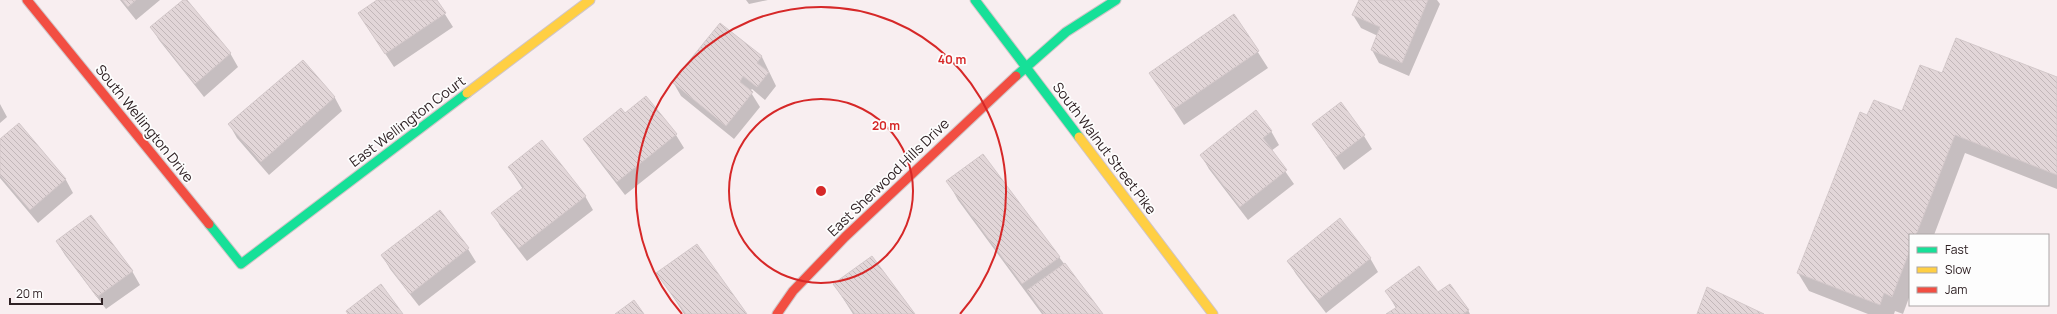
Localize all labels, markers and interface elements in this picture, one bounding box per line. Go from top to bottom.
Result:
text: 40 m [938,51,966,68]
street label: South Wellington Drive [92,60,198,186]
street label: East Wellington Court [345,71,469,171]
street label: South Walnut Street Pike [1049,78,1161,218]
street label: East Sherwood Hills Drive [823,114,953,240]
text: 20 m [872,117,900,134]
centre of rings [814,184,828,198]
legend [1909,234,2049,306]
text: Fast [1945,241,1969,258]
text: Slow [1945,261,1971,278]
scale bar [10,280,102,306]
text: Jam [1945,281,1967,298]
text: 20 m [16,285,43,302]

